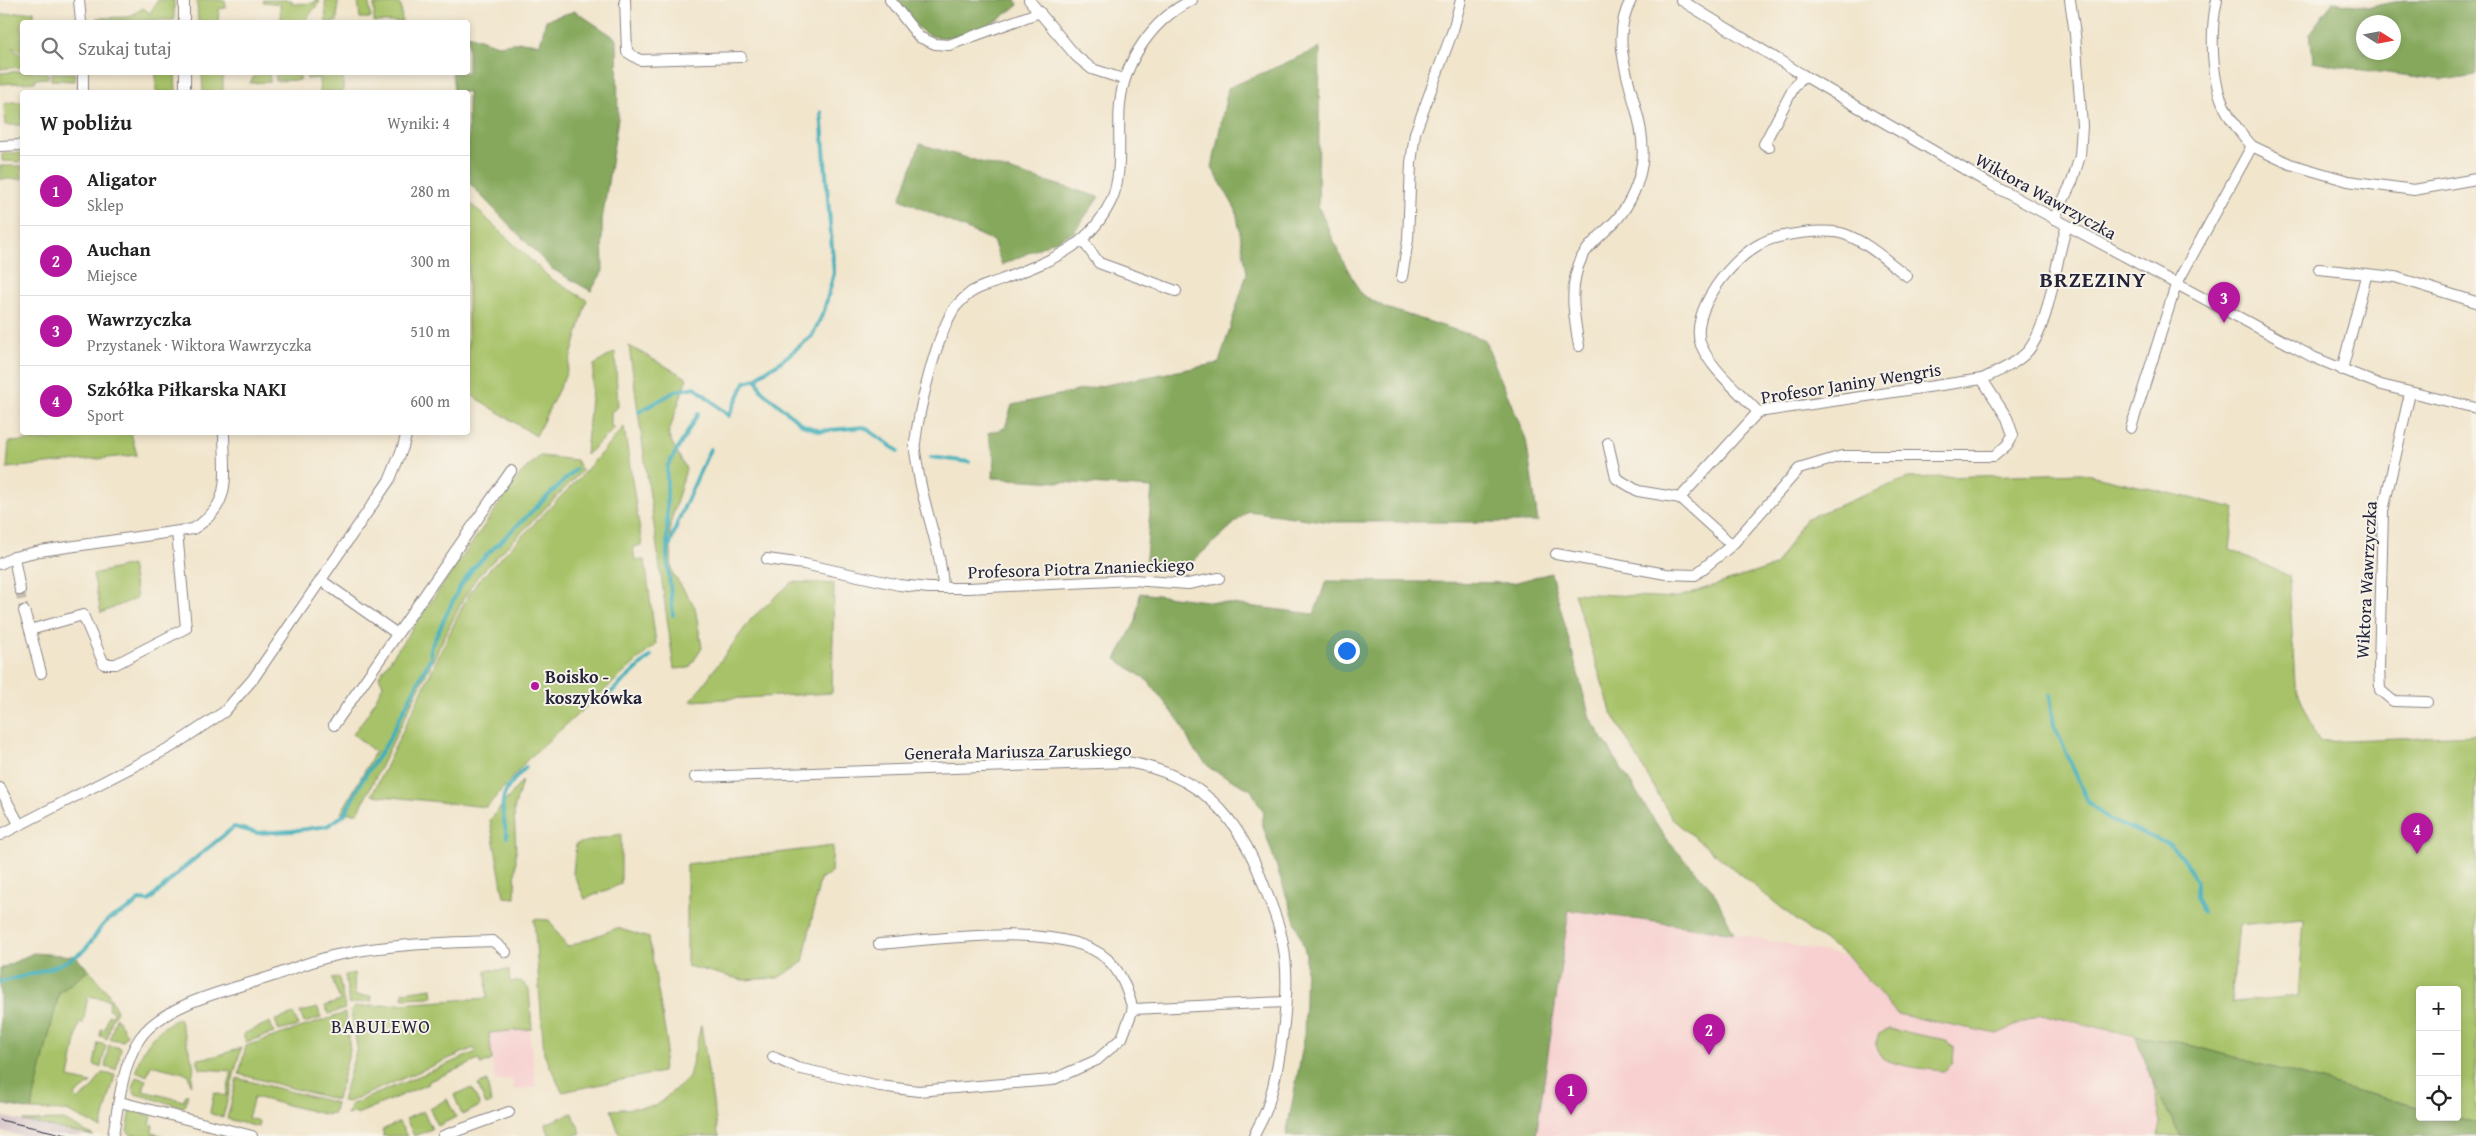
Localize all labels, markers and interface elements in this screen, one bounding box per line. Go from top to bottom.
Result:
north arrow [2356,15,2401,60]
search box [20,20,470,75]
icon: search [38,34,66,62]
text: Szukaj tutaj [78,34,172,62]
text: W pobliżu [40,107,132,138]
text: Wyniki: 4 [387,111,450,135]
street label: Wiktora Wawrzyczka [1970,146,2122,246]
text: Aligator [87,165,157,193]
text: 1 [52,179,60,203]
text: 280 m [410,179,450,203]
text: Sklep [87,193,124,217]
text: Auchan [87,235,151,263]
text: 2 [52,249,60,273]
text: 300 m [410,249,450,273]
text: Miejsce [87,263,137,287]
district label: BRZEZINY [2039,263,2147,295]
pin: 3 [2208,282,2240,323]
text: Wawrzyczka [87,305,191,333]
text: 3 [52,319,60,343]
text: 510 m [410,319,450,343]
text: Przystanek · Wiktora Wawrzyczka [87,333,312,357]
street label: Profesor Janiny Wengris [1759,355,1943,411]
text: Szkółka Piłkarska NAKI [87,375,287,403]
text: 4 [52,389,60,413]
text: 600 m [410,389,450,413]
text: Sport [87,403,124,427]
street label: Wiktora Wawrzyczka [2348,500,2384,660]
street label: Profesora Piotra Znanieckiego [967,551,1195,585]
your location [1334,638,1360,664]
place label: Boisko - koszykówka [545,663,643,711]
marker: Boisko - koszykówka [529,680,541,692]
street label: Generała Mariusza Zaruskiego [904,736,1132,766]
pin: 4 [2401,813,2433,854]
map controls [2416,986,2461,1121]
button: + [2416,986,2461,1031]
district label: BABULEWO [331,1012,431,1040]
pin: 2 [1693,1014,1725,1055]
button: − [2416,1031,2461,1076]
pin: 1 [1555,1074,1587,1115]
button: locate [2416,1076,2461,1121]

